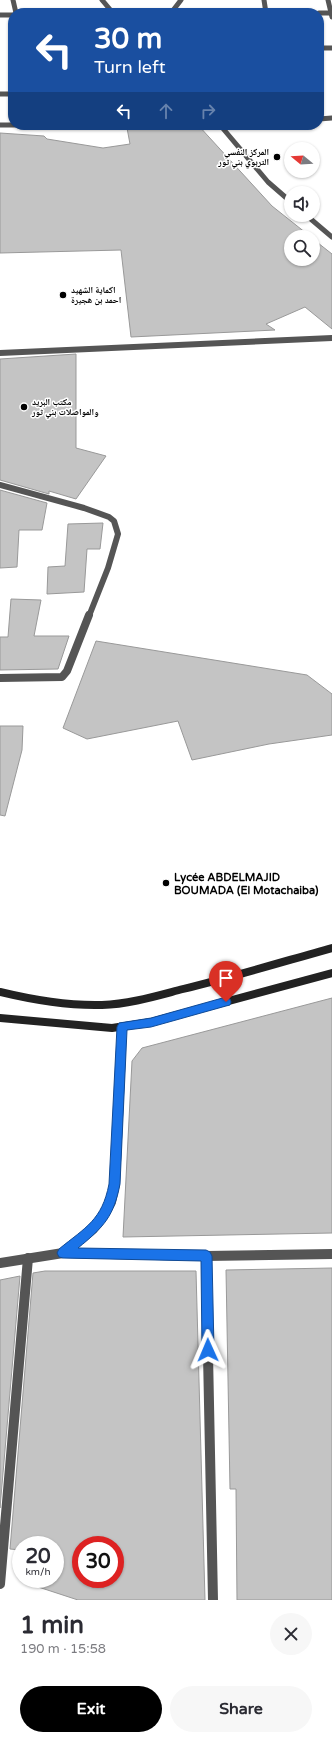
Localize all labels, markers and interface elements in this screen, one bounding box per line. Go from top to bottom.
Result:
text: 30 m [94,22,162,56]
icon: left [28,24,80,76]
text: Turn left [94,56,166,78]
icon: left [113,100,135,122]
icon: ahead [155,100,177,122]
icon: right [197,100,219,122]
north arrow [284,142,320,178]
map controls [284,142,320,266]
place label: المركز النفسي التربوي بني ثور [217,147,269,169]
marker: المركز النفسي التربوي بني ثور [272,152,282,162]
button: sound [284,186,320,222]
button: search [284,230,320,266]
place label: اكماية الشهيد احمد بن هجيرة [71,285,122,306]
marker: اكماية الشهيد احمد بن هجيرة [58,290,68,300]
place label: مكتب البريد والمواصلات بني ثور [31,397,99,419]
marker: مكتب البريد والمواصلات بني ثور [19,402,29,412]
place label: Lycée ABDELMAJID BOUMADA (El Motachaiba) [174,871,319,897]
marker: Lycée ABDELMAJID BOUMADA (El Motachaiba) [161,878,171,888]
pin [209,961,243,1002]
icon: arrive [215,967,237,989]
position arrow [187,1329,229,1371]
speed limit sign: 30 [72,1536,124,1588]
text: 20 [25,1545,51,1569]
text: km/h [25,1566,51,1578]
text: 1 min [20,1611,84,1640]
button: close [270,1613,312,1655]
text: 190 m · 15:58 [20,1641,106,1657]
button: Exit [20,1686,162,1732]
button: Share [170,1686,312,1732]

